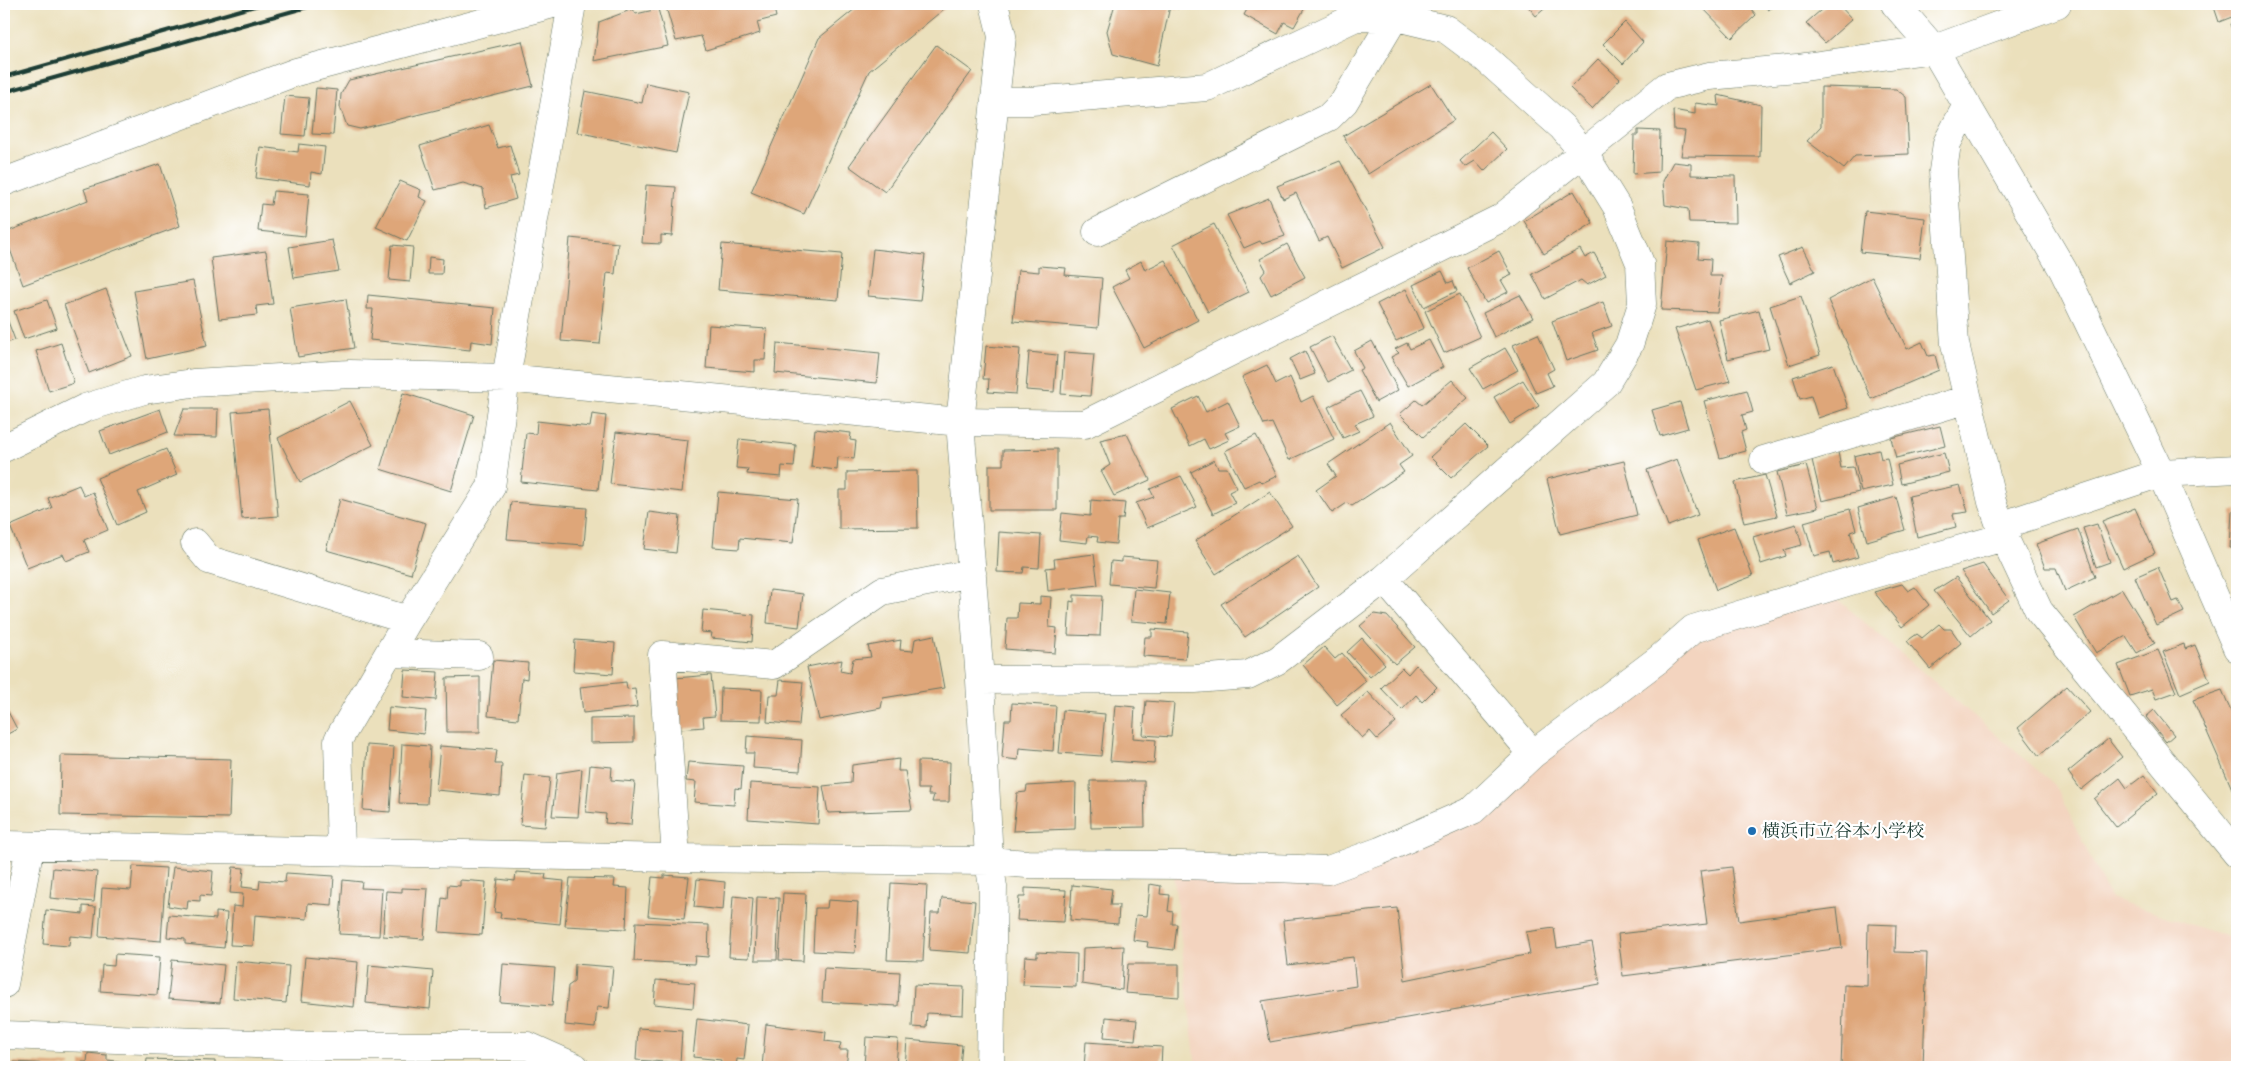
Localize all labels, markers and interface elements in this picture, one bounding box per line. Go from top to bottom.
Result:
place label: 横浜市立谷本小学校 [1762,819,1924,843]
marker: 横浜市立谷本小学校 [1746,825,1758,837]

